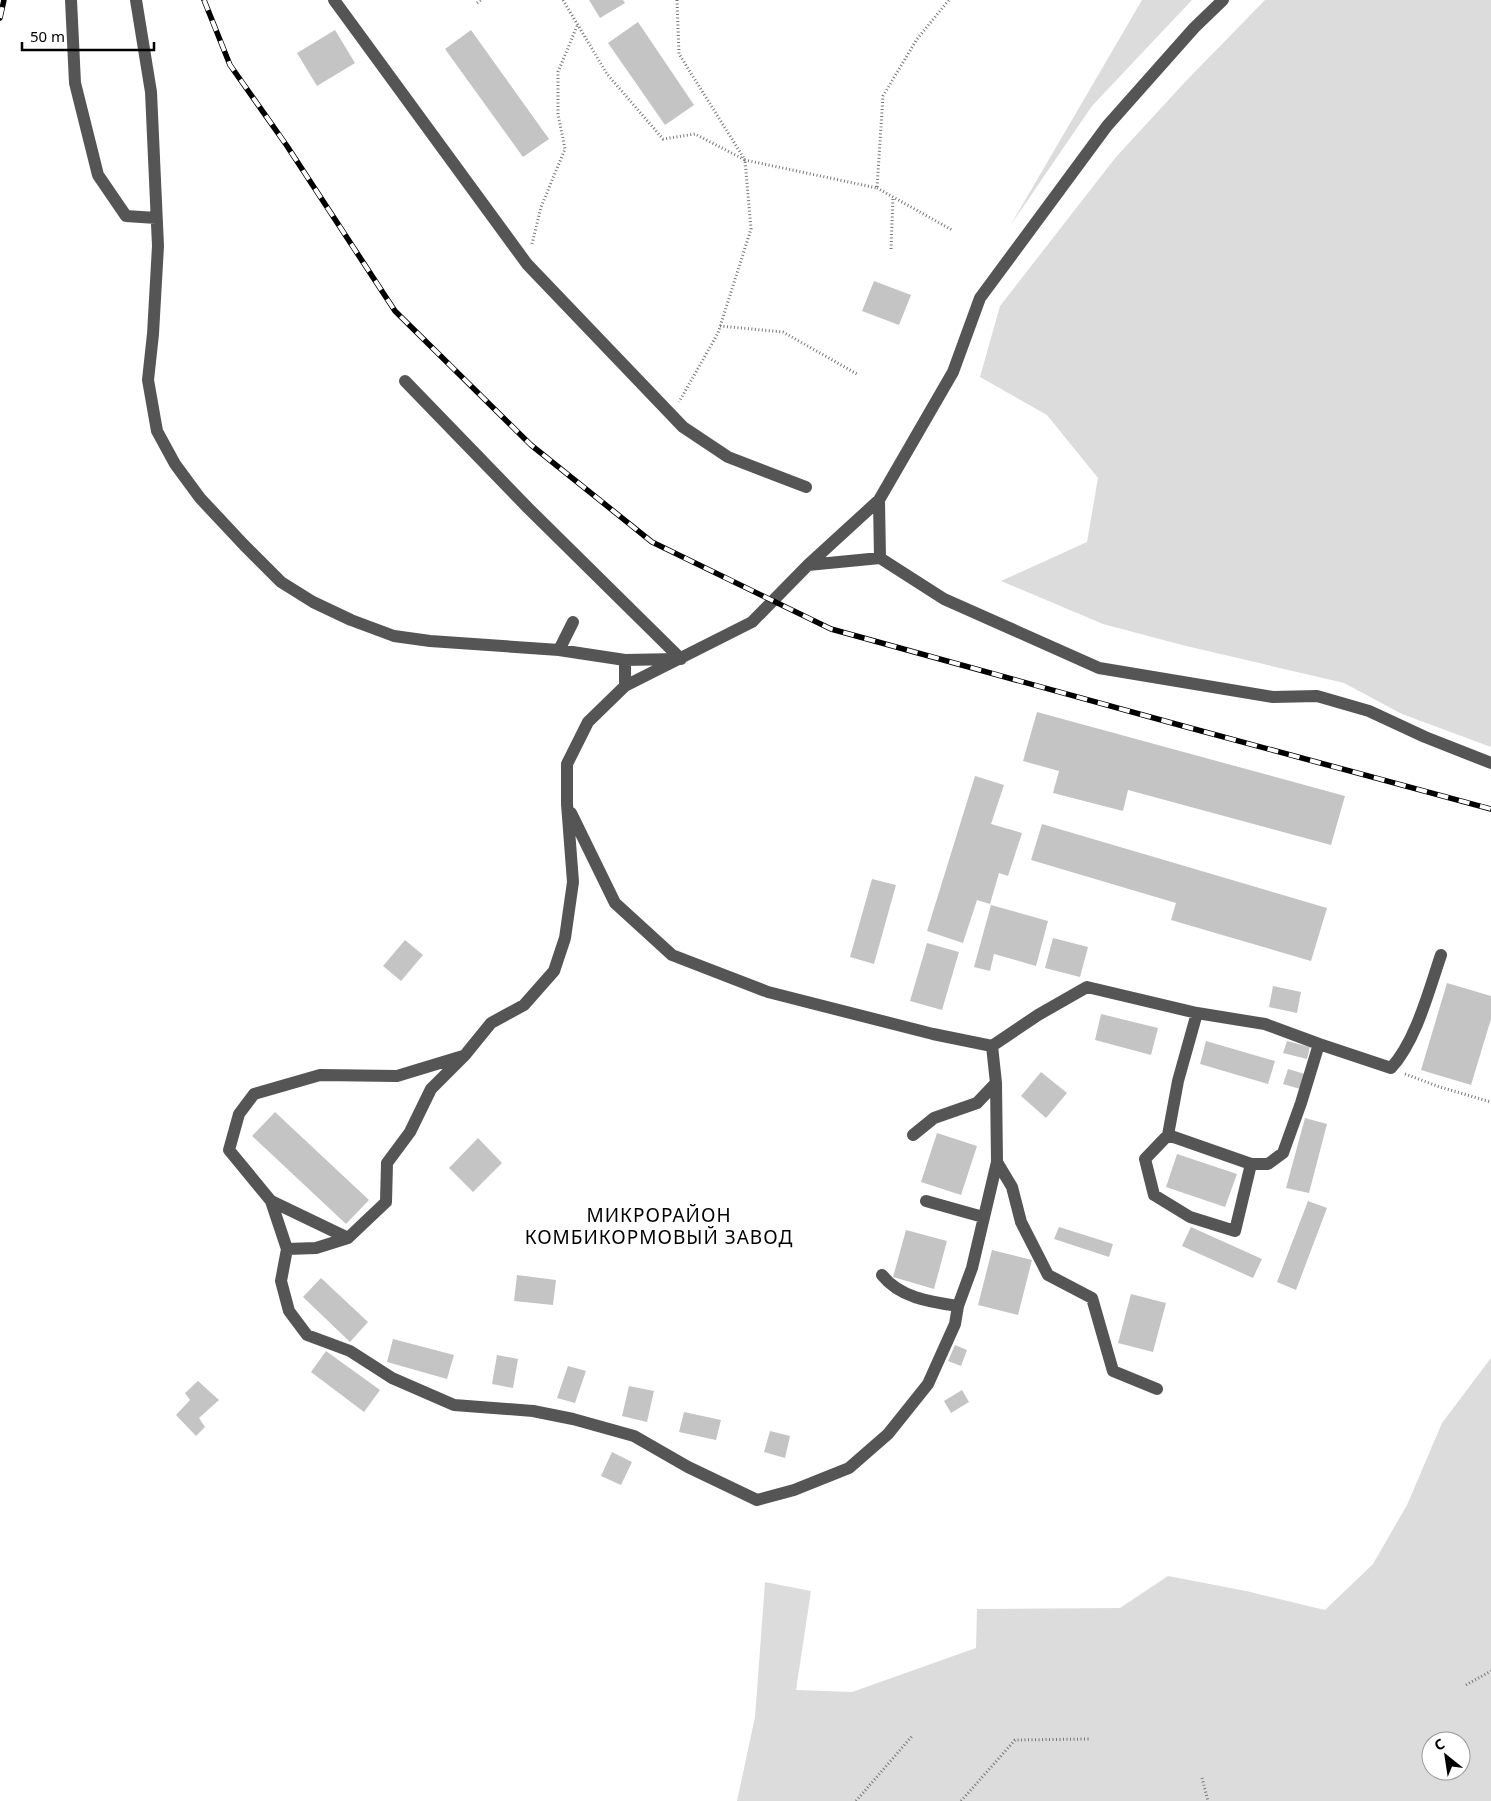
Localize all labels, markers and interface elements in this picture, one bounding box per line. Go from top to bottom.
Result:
scale bar [22,20,155,52]
text: 50 m [30,26,65,46]
district label: МИКРОРАЙОН КОМБИКОРМОВЫЙ ЗАВОД [525,1202,793,1250]
north arrow [1421,1731,1471,1781]
text: С [1431,1734,1448,1755]

